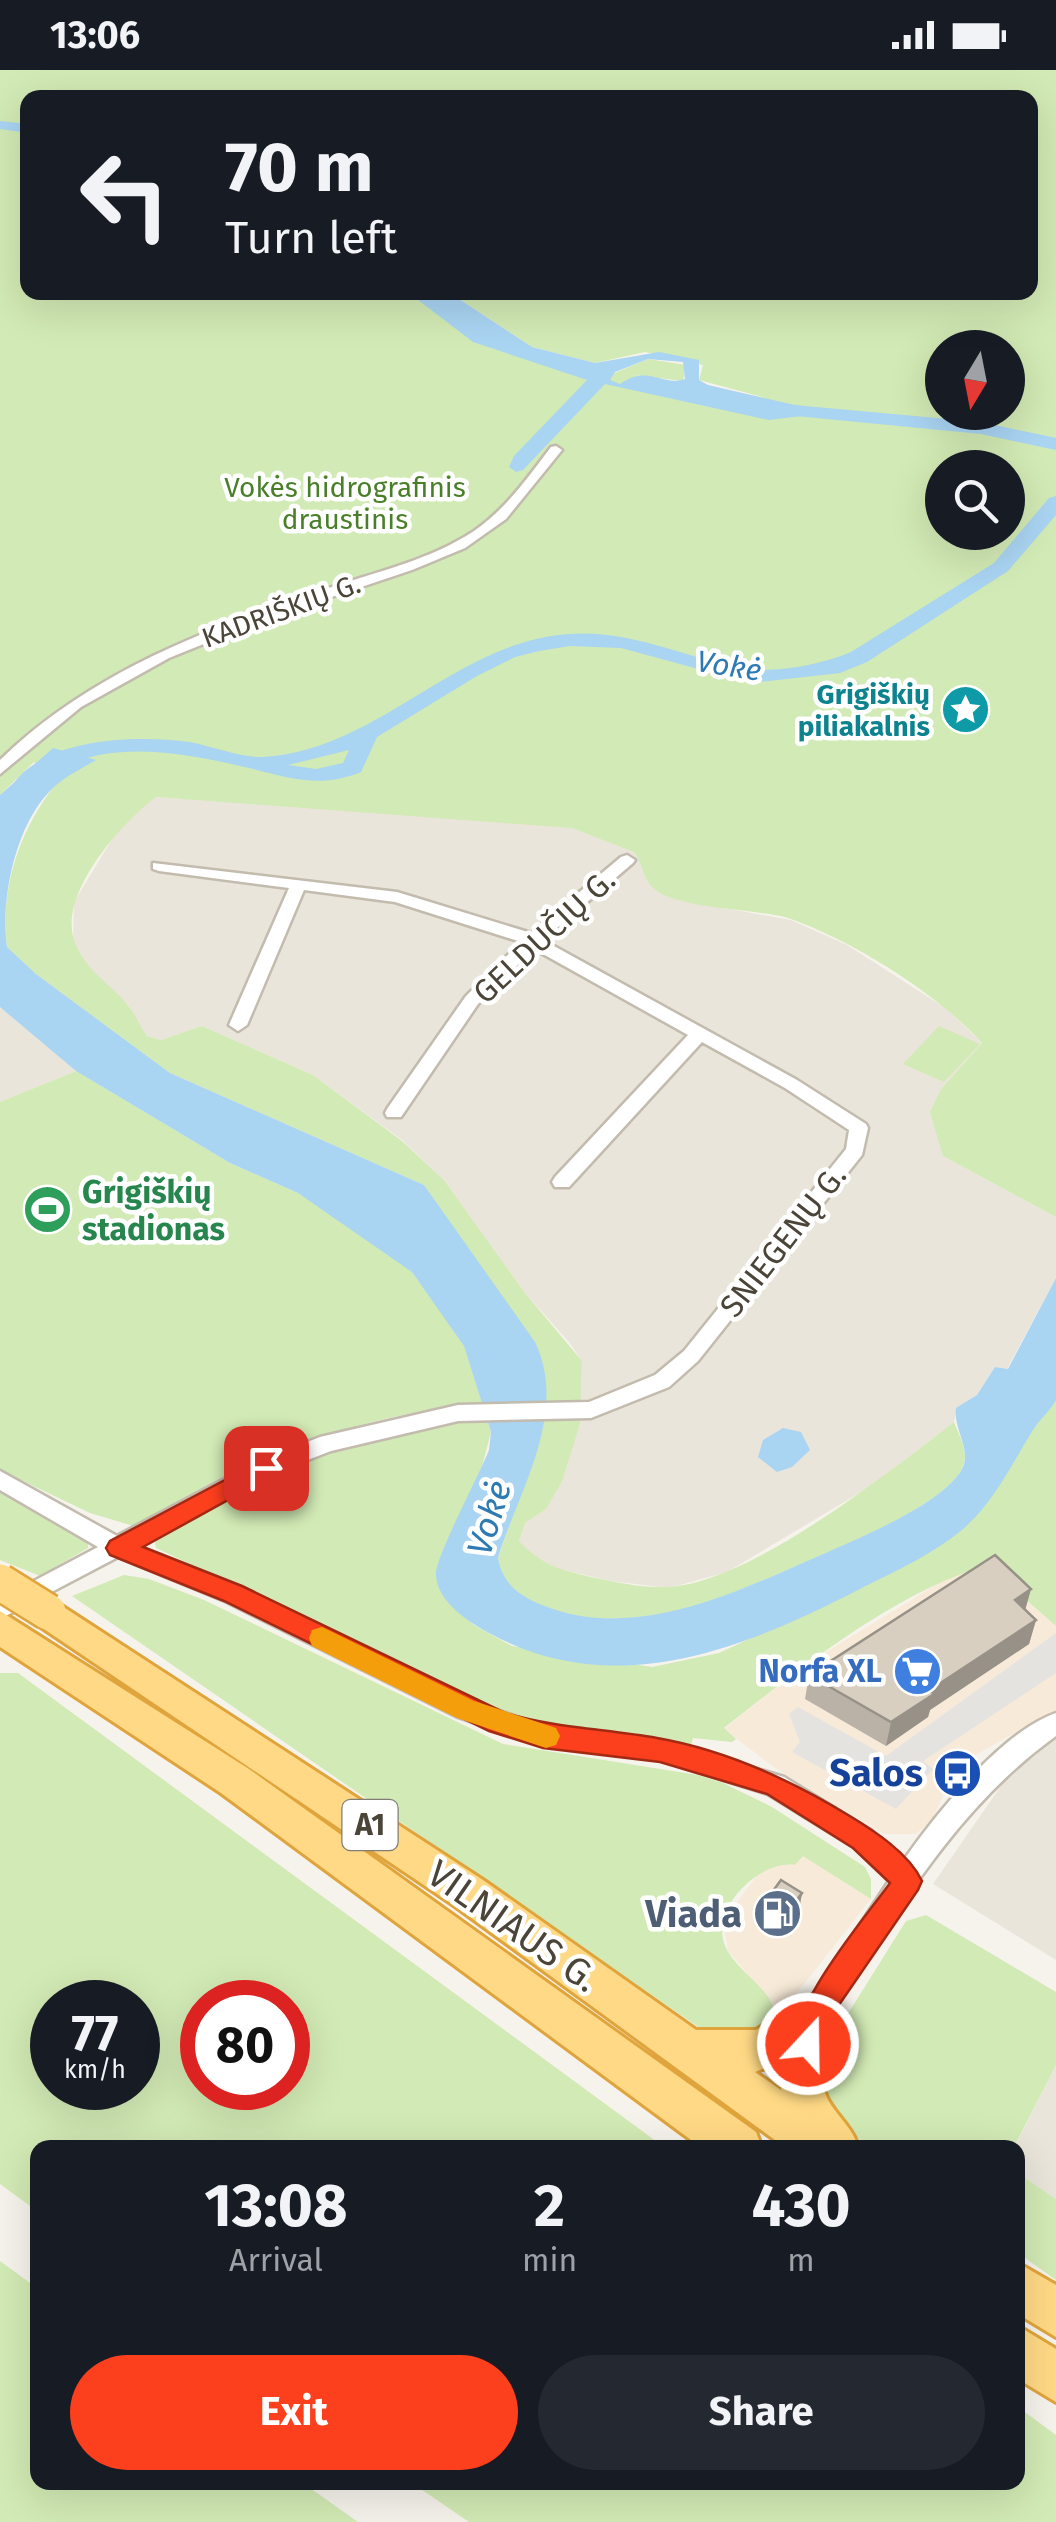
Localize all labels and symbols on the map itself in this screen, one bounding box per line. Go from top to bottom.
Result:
north arrow [925,330,1025,430]
park label: Vokės hidrografinis draustinis [224,471,466,536]
street label: KADRIŠKIŲ G. [197,567,365,655]
water label: Vokė [694,643,764,689]
place label: Grigiškių piliakalnis [798,678,930,743]
place icon: Grigiškių piliakalnis [939,684,991,736]
street label: GELDUČIŲ G. [465,861,623,1011]
street label: SNIEGENŲ G. [712,1158,854,1324]
place label: Grigiškių stadionas [82,1173,225,1248]
sports icon: Grigiškių stadionas [21,1184,73,1236]
pin [224,1426,309,1511]
water label: Vokė [458,1476,520,1560]
supermarket icon: Norfa XL [891,1645,943,1697]
place label: Norfa XL [759,1652,882,1690]
bus stop icon: Salos [932,1747,984,1799]
place label: Salos [829,1750,923,1796]
road number: A1 [342,1800,398,1850]
street label: VILNIAUS G. [418,1850,608,2002]
fuel station icon: Viada [751,1888,803,1940]
place label: Viada [644,1891,742,1937]
speed limit sign: 80 [180,1980,310,2110]
position arrow [756,1992,860,2096]

